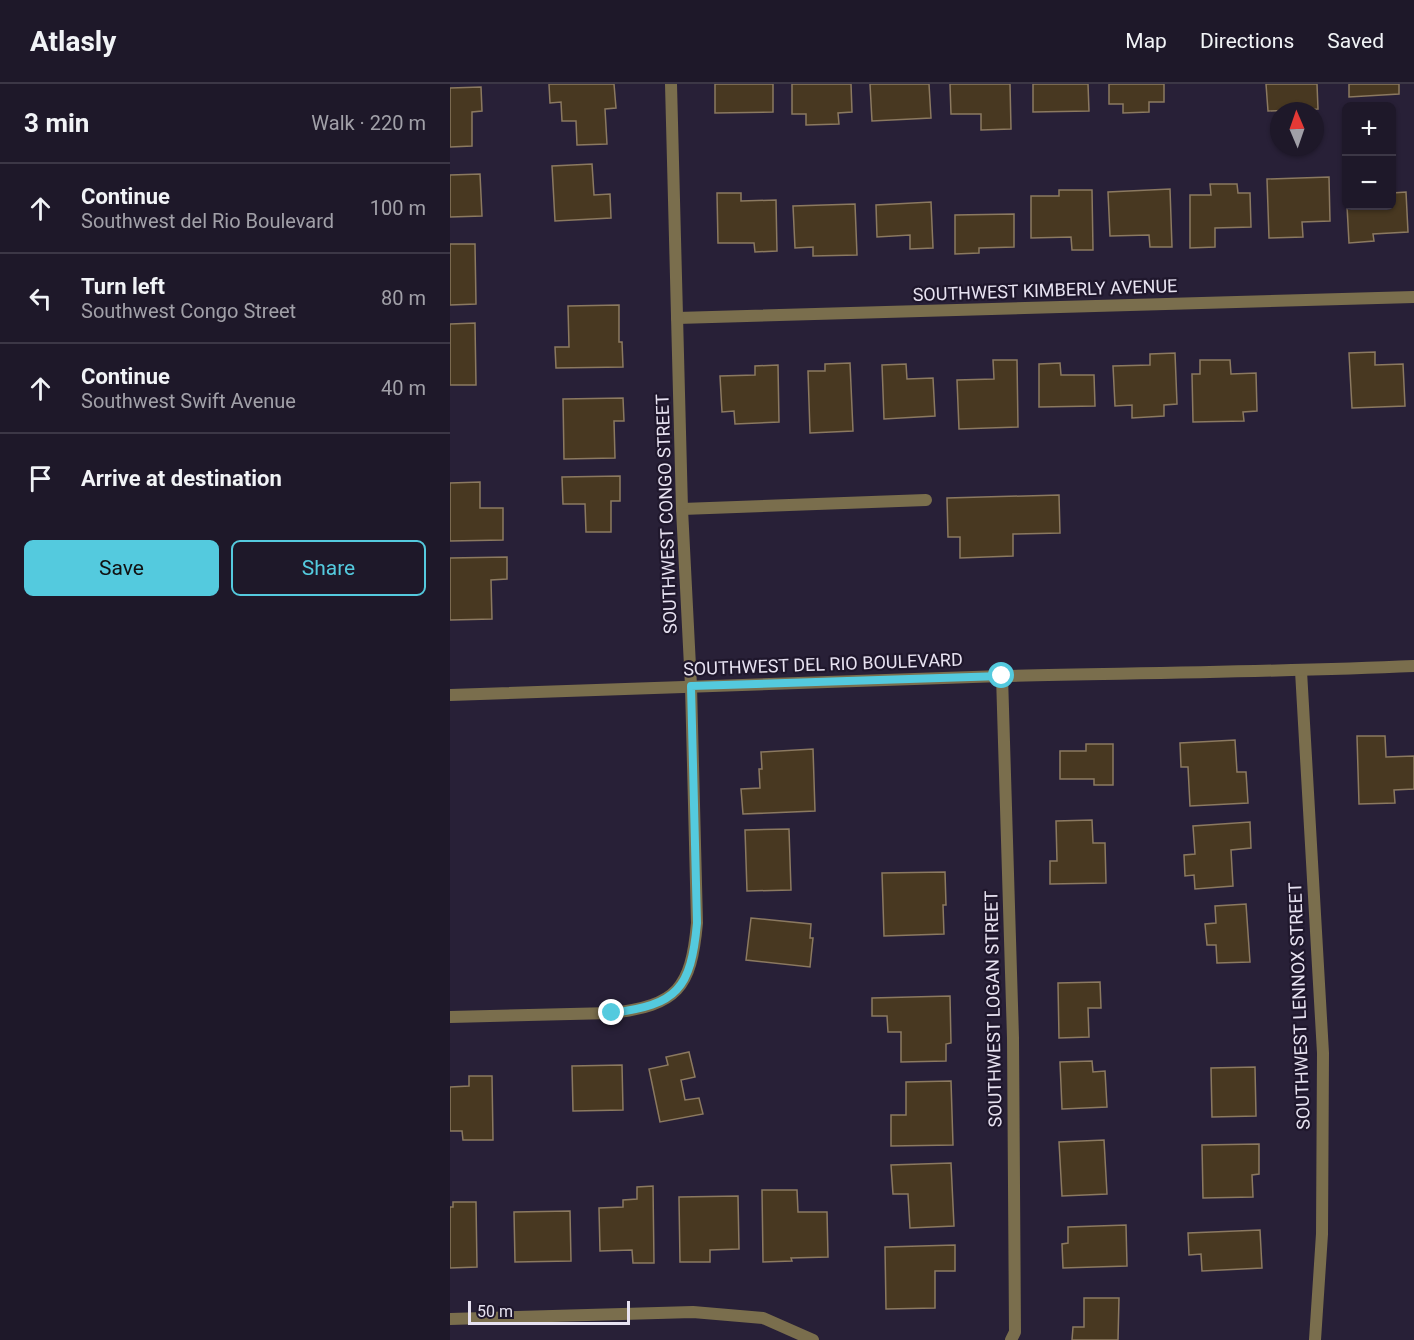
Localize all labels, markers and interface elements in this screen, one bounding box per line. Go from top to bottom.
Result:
text: Atlasly [30,25,116,58]
text: Map [1125,29,1167,53]
text: Directions [1200,29,1294,53]
text: Saved [1327,29,1384,53]
north arrow [1270,102,1324,156]
map controls [1342,102,1396,210]
button: + [1342,102,1396,156]
text: 3 min [24,108,89,138]
text: Walk · 220 m [311,111,426,135]
button: − [1342,156,1396,210]
text: Continue [81,184,170,209]
icon: ahead [24,192,57,225]
text: 100 m [370,196,426,220]
text: Southwest del Rio Boulevard [81,209,334,233]
text: Turn left [81,274,165,299]
street label: SOUTHWEST KIMBERLY AVENUE [912,275,1178,305]
icon: left [24,282,57,315]
text: 80 m [381,286,426,310]
text: Southwest Congo Street [81,299,296,323]
text: Continue [81,364,170,389]
icon: ahead [24,372,57,405]
text: 40 m [381,376,426,400]
text: Southwest Swift Avenue [81,389,296,413]
street label: SOUTHWEST CONGO STREET [651,393,681,634]
icon: arrive [24,462,57,495]
text: Arrive at destination [81,466,282,491]
button: Save [24,540,219,596]
button: Share [231,540,426,596]
street label: SOUTHWEST DEL RIO BOULEVARD [683,649,963,679]
route start [988,662,1014,688]
street label: SOUTHWEST LENNOX STREET [1284,882,1314,1130]
street label: SOUTHWEST LOGAN STREET [980,890,1006,1128]
route end [598,999,624,1025]
scale bar [468,1298,630,1326]
text: 50 m [477,1302,513,1321]

